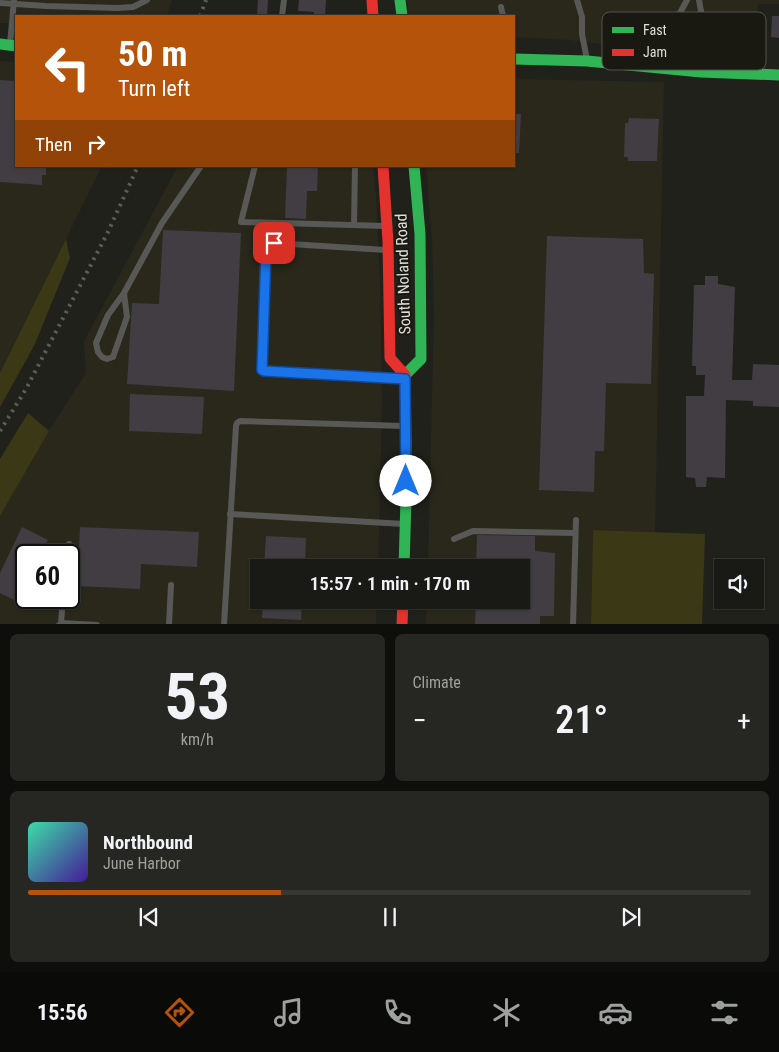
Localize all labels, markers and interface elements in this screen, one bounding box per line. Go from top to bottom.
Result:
legend [602,12,766,70]
text: Fast [643,22,667,38]
text: 50 m [118,34,187,75]
icon: left [35,35,100,100]
text: Jam [643,44,667,60]
text: Turn left [118,76,190,101]
icon: right [82,130,110,158]
text: Then [35,133,72,156]
street label: South Noland Road [391,213,415,335]
pin [253,222,295,264]
icon: arrive [260,229,288,257]
position arrow [379,454,431,506]
speed limit sign: 60 [15,544,80,609]
map controls [714,559,764,609]
button: sound [714,559,764,609]
text: 15:57 · 1 min · 170 m [310,572,470,595]
text: 53 [164,659,230,735]
text: Climate [413,673,461,692]
text: 21° [555,698,608,742]
text: − [413,704,427,737]
text: + [737,704,751,737]
text: km/h [181,730,214,749]
text: Northbound [103,831,193,854]
text: June Harbor [103,854,181,873]
icon: previous [135,903,163,931]
icon: pause [376,903,404,931]
icon: next [617,903,645,931]
icon: directions [162,995,197,1030]
icon: music [271,995,306,1030]
icon: phone [380,995,415,1030]
icon: climate [489,995,524,1030]
icon: car [598,995,633,1030]
icon: filters [707,995,742,1030]
text: 15:56 [37,1000,88,1025]

